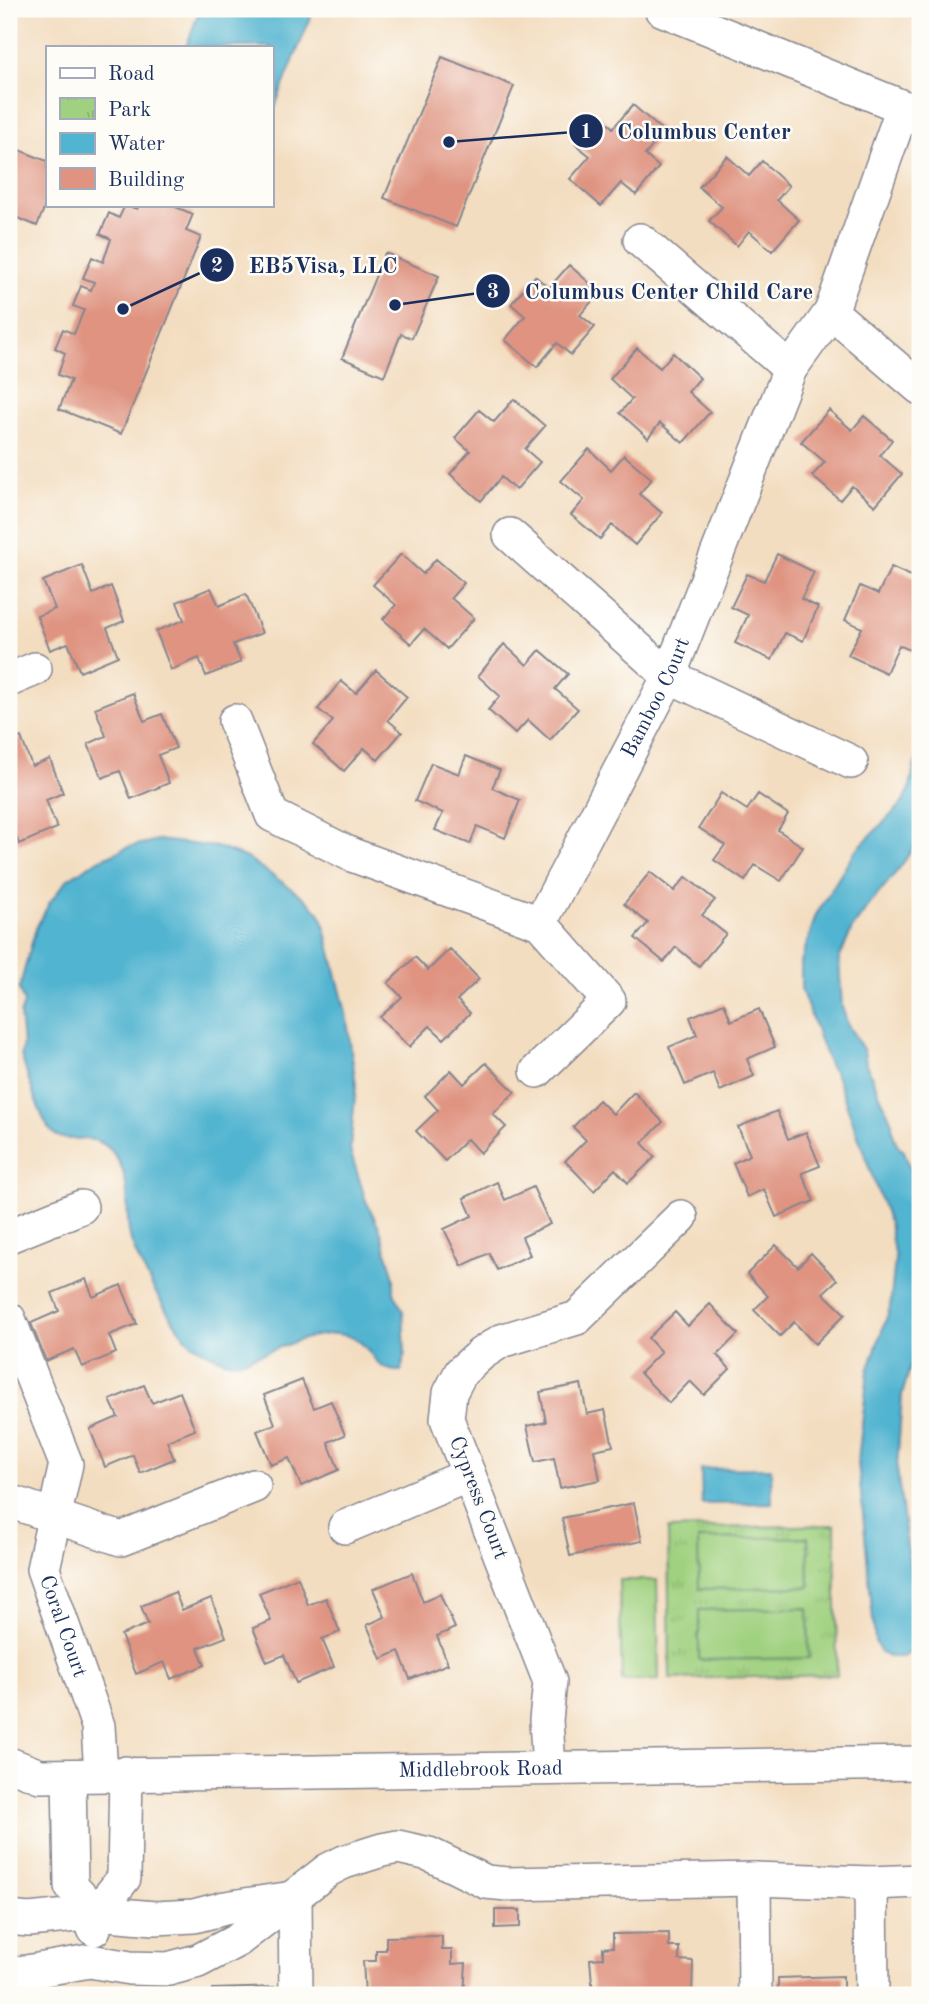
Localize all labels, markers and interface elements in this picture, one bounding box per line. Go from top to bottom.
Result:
legend [46,46,273,206]
text: Road [108,64,155,85]
text: Park [108,100,151,121]
callout: Columbus Center [568,109,806,153]
text: Columbus Center [617,121,791,144]
text: 1 [580,122,592,143]
text: Water [108,134,165,155]
text: Building [108,170,185,191]
callout: EB5Visa, LLC [199,243,411,287]
text: EB5Visa, LLC [248,255,398,278]
text: 2 [211,256,223,277]
callout: Columbus Center Child Care [475,269,827,313]
text: Columbus Center Child Care [525,281,813,304]
text: 3 [487,282,499,303]
street label: Bamboo Court [618,635,694,761]
street label: Cypress Court [445,1433,511,1563]
street label: Coral Court [36,1572,91,1680]
street label: Middlebrook Road [398,1758,563,1781]

